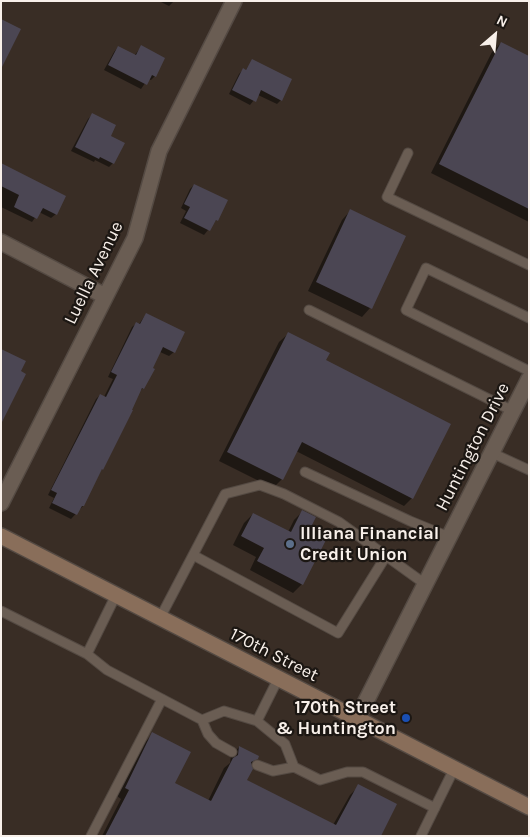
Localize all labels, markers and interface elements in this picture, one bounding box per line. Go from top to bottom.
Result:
north arrow [470,10,520,60]
text: N [494,11,510,31]
street label: Luella Avenue [60,218,128,328]
street label: Huntington Drive [431,379,515,515]
place label: Illiana Financial Credit Union [300,523,439,566]
marker: Illiana Financial Credit Union [284,538,296,550]
street label: 170th Street [226,623,322,687]
place label: 170th Street & Huntington [276,697,396,740]
marker: 170th Street & Huntington [400,712,412,724]

